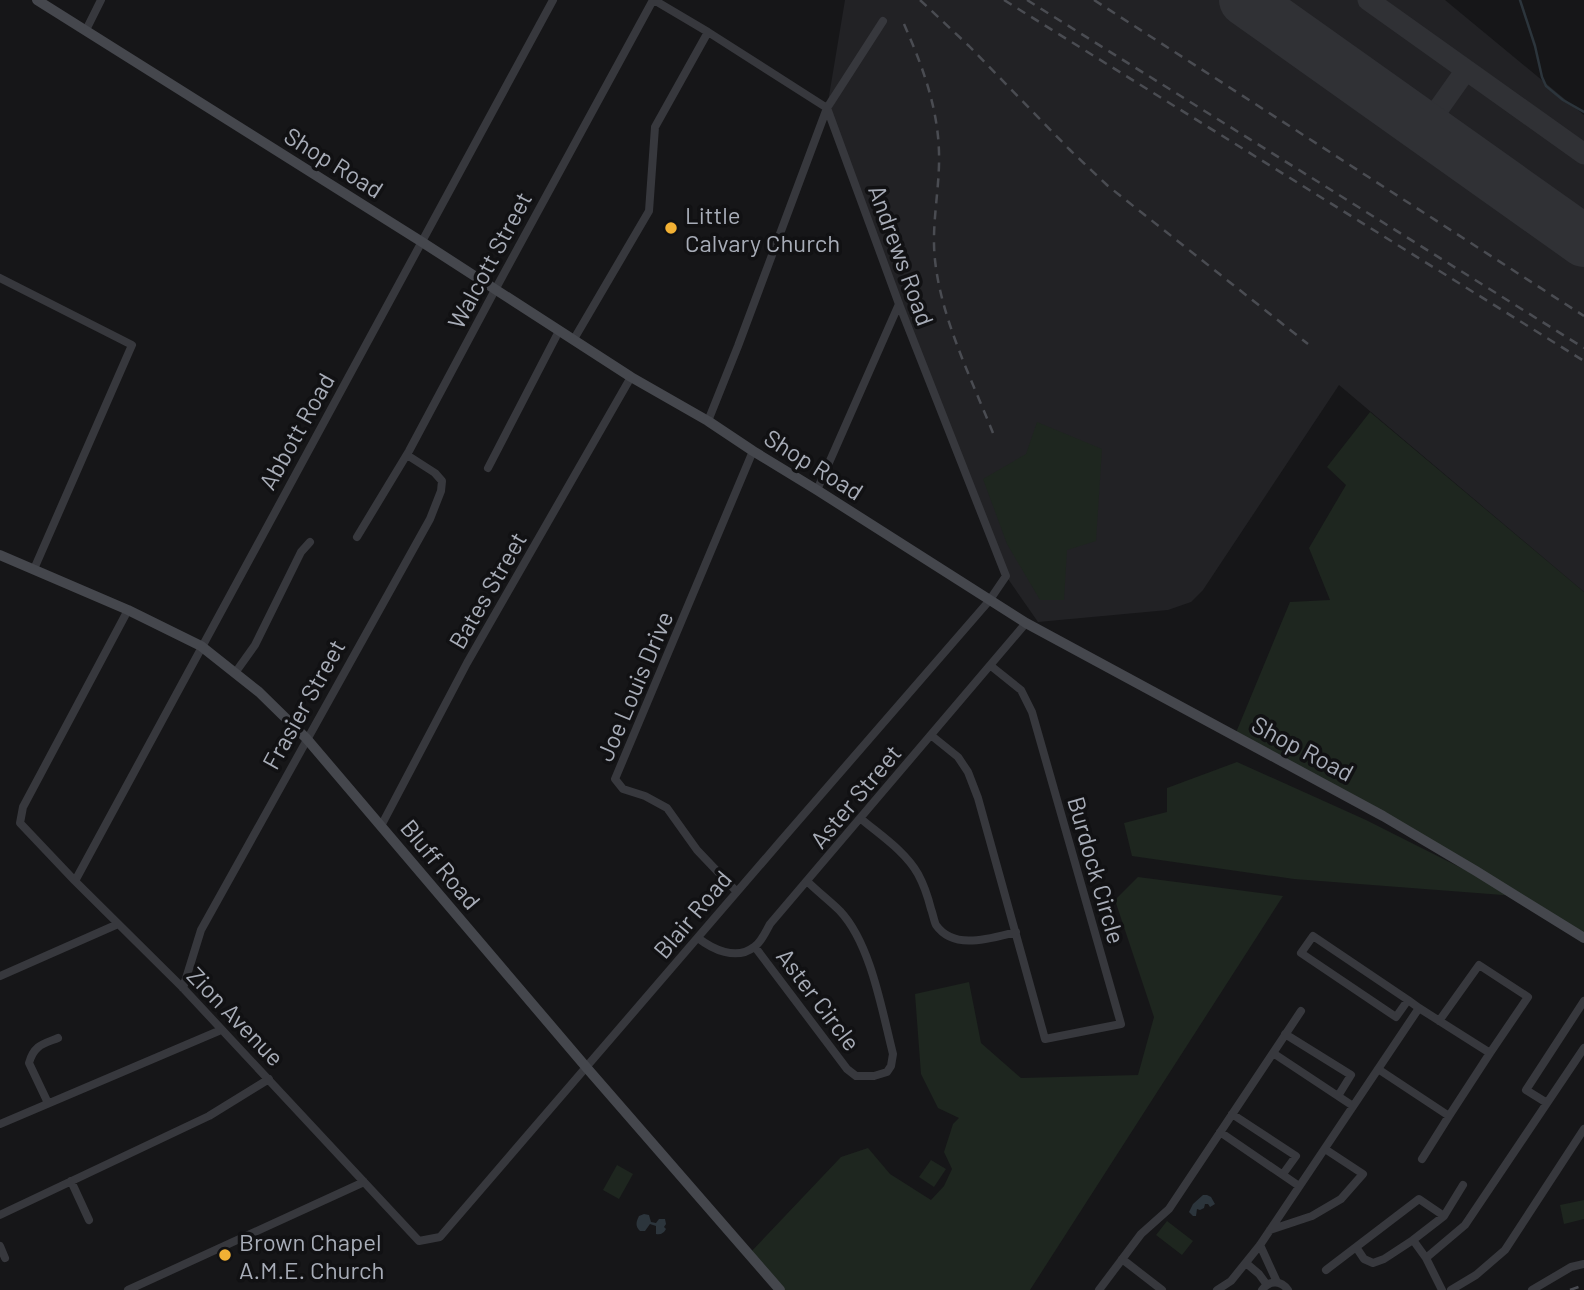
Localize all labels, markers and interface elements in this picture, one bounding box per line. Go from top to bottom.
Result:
street label: Shop Road [279,120,389,204]
street label: Andrews Road [863,181,941,329]
street label: Walcott Street [441,187,537,333]
place label: Little Calvary Church [685,200,840,257]
marker: Little Calvary Church [663,220,679,236]
street label: Abbott Road [252,368,340,494]
street label: Shop Road [759,422,869,506]
street label: Bates Street [442,527,532,653]
street label: Joe Louis Drive [589,607,679,765]
street label: Frasier Street [255,634,351,774]
street label: Shop Road [1247,709,1359,787]
street label: Aster Street [803,738,907,854]
street label: Burdock Circle [1062,793,1132,947]
street label: Bluff Road [395,813,487,915]
street label: Blair Road [647,864,737,964]
street label: Aster Circle [771,942,867,1056]
street label: Zion Avenue [182,960,290,1072]
place label: Brown Chapel A.M.E. Church [239,1227,384,1284]
marker: Brown Chapel A.M.E. Church [217,1247,233,1263]

